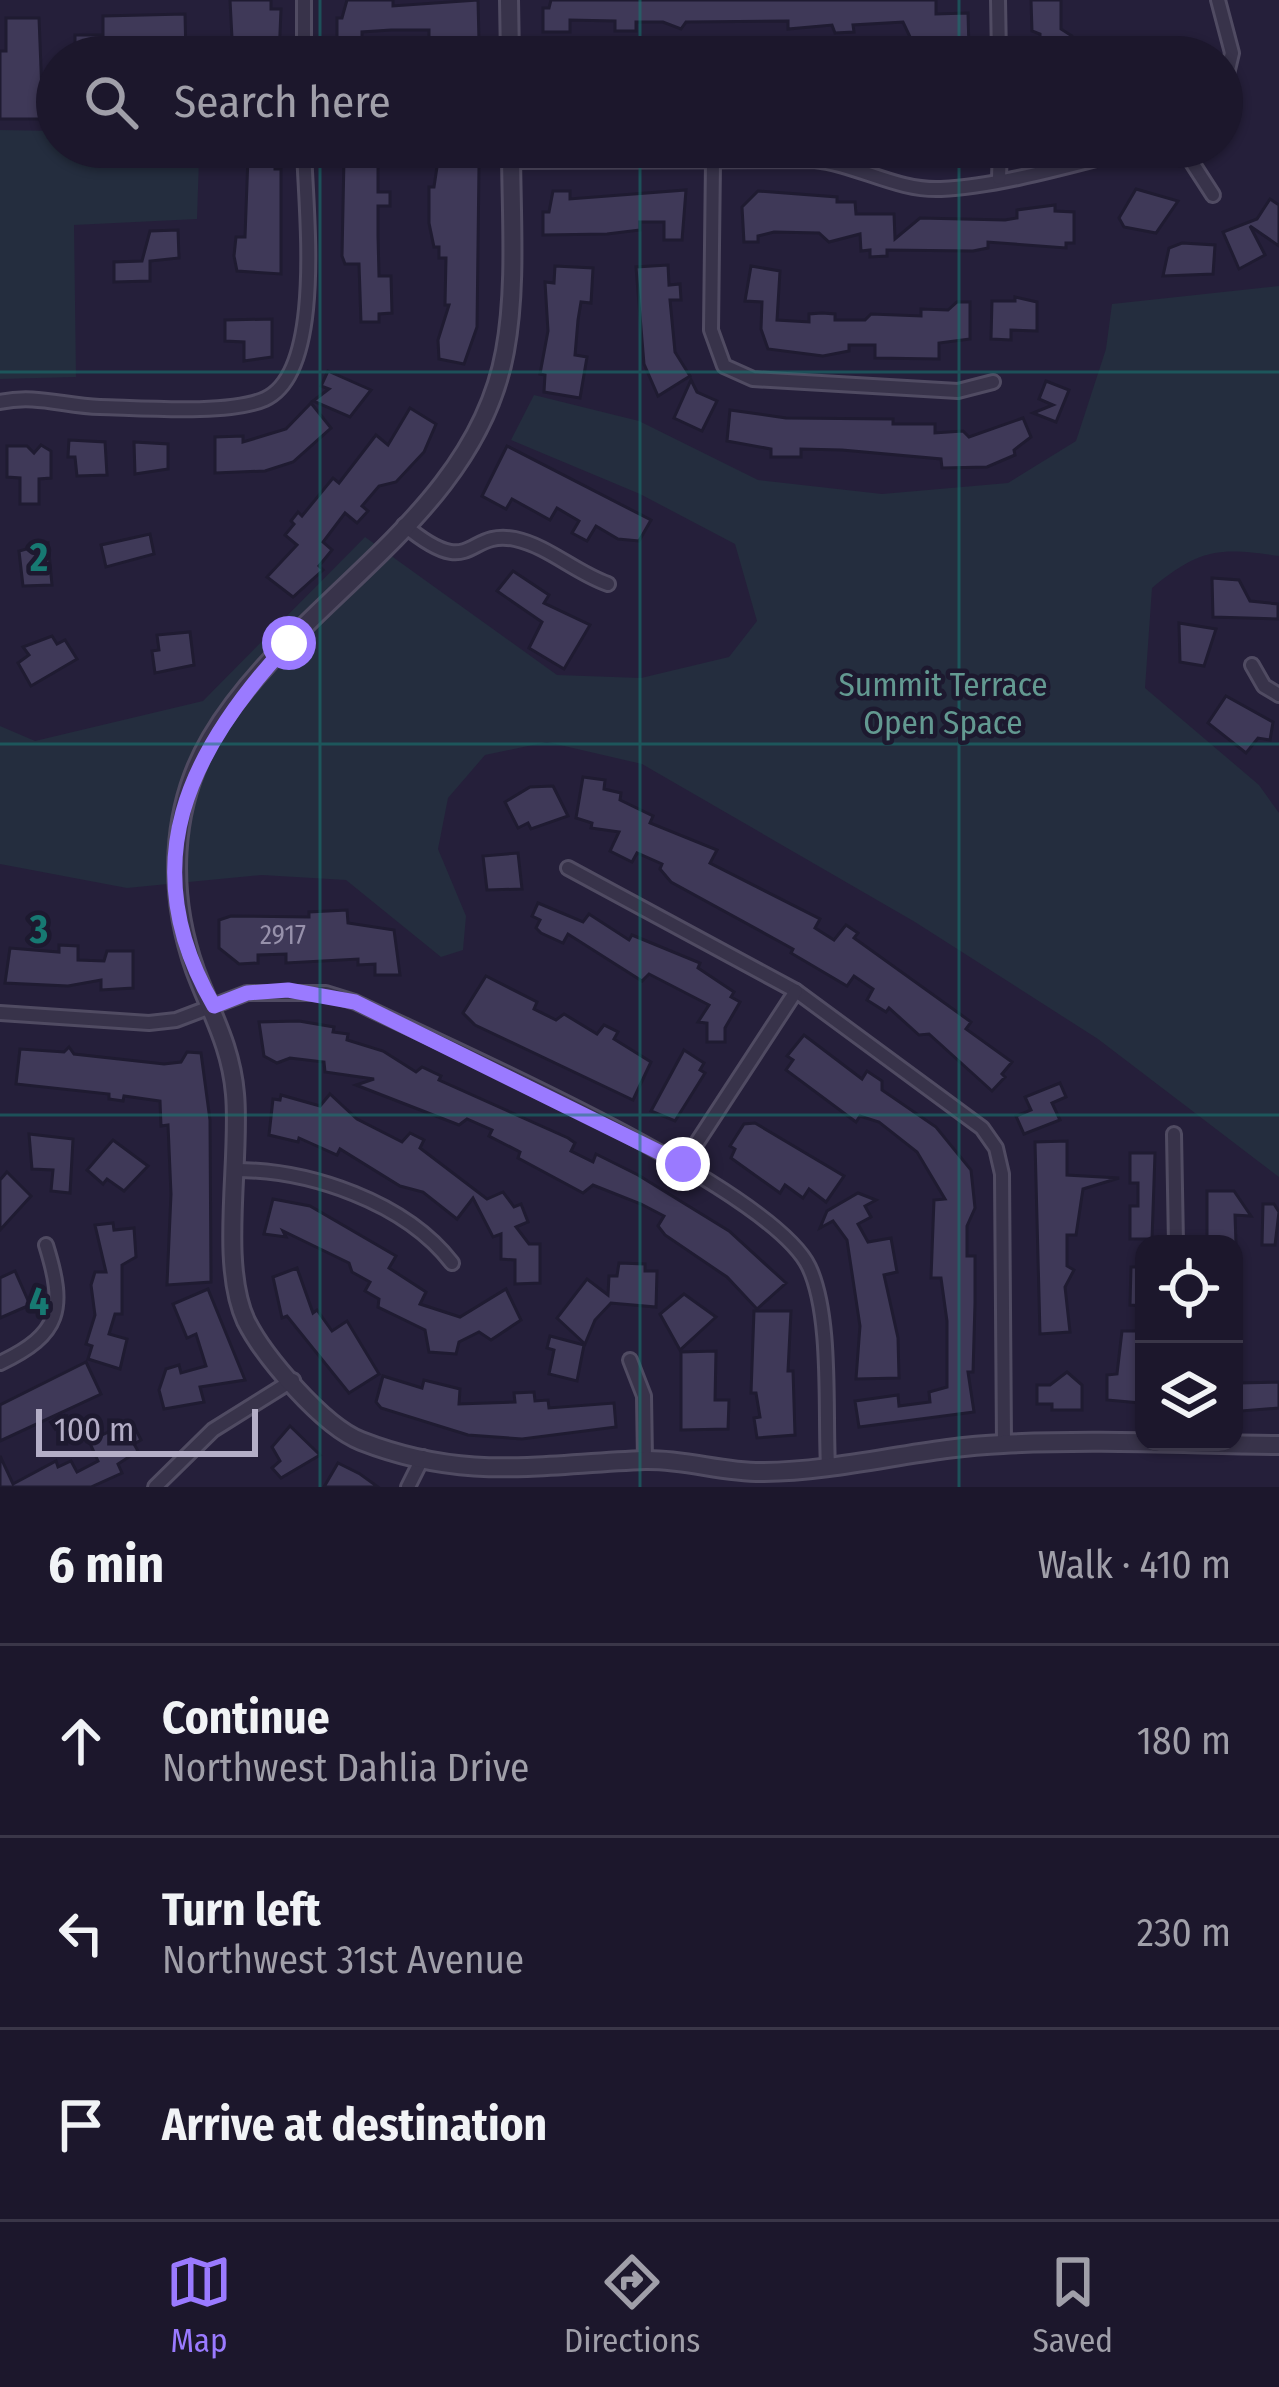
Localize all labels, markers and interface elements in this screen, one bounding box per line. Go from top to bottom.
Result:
search box [36,36,1243,168]
icon: search [78,69,144,135]
text: Search here [174,75,391,129]
text: 2 [29,535,48,581]
route start [262,616,316,670]
park label: Summit Terrace Open Space [839,665,1048,743]
text: 3 [29,907,48,953]
house number: 2917 [260,919,306,951]
route end [656,1137,710,1191]
map controls [1135,1235,1243,1451]
button: locate [1135,1235,1243,1343]
text: 4 [29,1279,49,1325]
button: layers [1135,1343,1243,1451]
scale bar [36,1403,258,1456]
text: 100 m [54,1410,134,1450]
text: 6 min [48,1534,164,1596]
text: Walk · 410 m [1038,1542,1231,1588]
text: Continue [162,1691,330,1745]
icon: ahead [48,1708,114,1774]
text: 180 m [1137,1718,1231,1764]
text: Northwest Dahlia Drive [162,1745,529,1791]
text: Turn left [162,1883,321,1937]
icon: left [48,1900,114,1966]
text: 230 m [1137,1910,1231,1956]
text: Northwest 31st Avenue [162,1937,524,1983]
icon: arrive [48,2092,114,2158]
text: Arrive at destination [162,2098,547,2152]
tab: Map [166,2249,232,2361]
tab: Directions [564,2249,700,2361]
tab: Saved [1032,2249,1113,2361]

